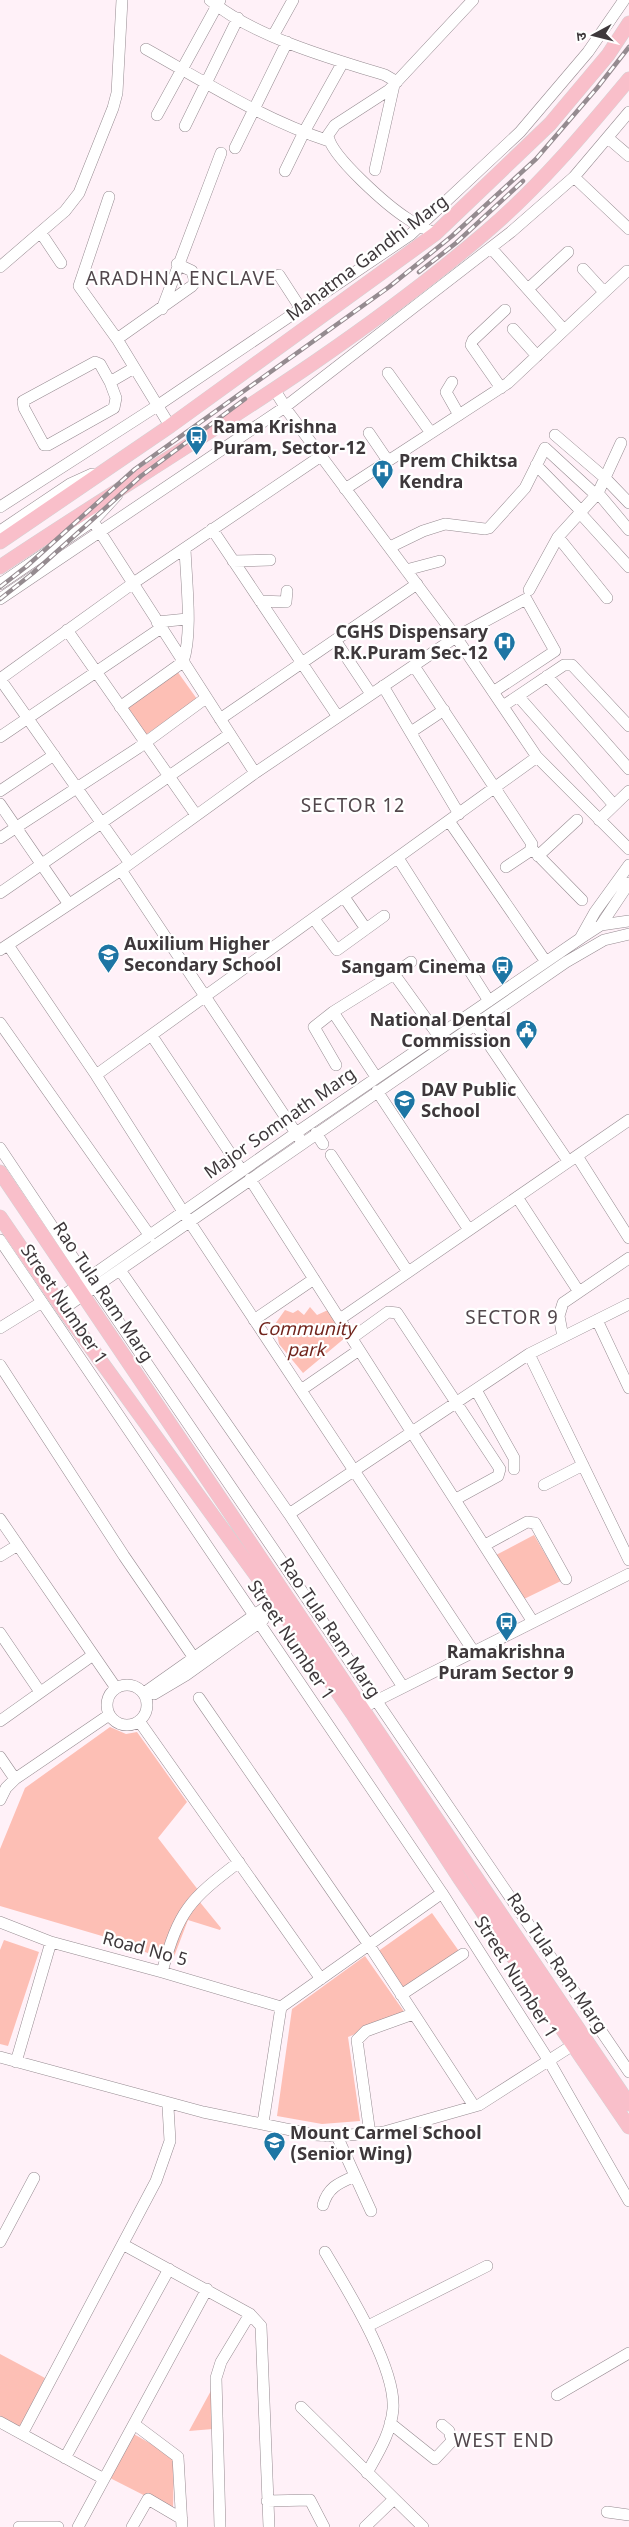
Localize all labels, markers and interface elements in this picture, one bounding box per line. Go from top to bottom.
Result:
north arrow [569,10,619,60]
text: उ [573,30,593,42]
street label: Mahatma Gandhi Marg [283,191,453,327]
district label: ARADHNA ENCLAVE [86,268,276,293]
place label: Rama Krishna Puram, Sector-12 [213,417,366,461]
bus stop icon: Rama Krishna Puram, Sector-12 [185,425,209,456]
place label: Prem Chiktsa Kendra [399,451,518,495]
hospital icon: Prem Chiktsa Kendra [371,459,395,490]
place label: CGHS Dispensary R.K.Puram Sec-12 [333,622,489,666]
hospital icon: CGHS Dispensary R.K.Puram Sec-12 [492,630,516,661]
district label: SECTOR 12 [301,795,405,820]
place label: Auxilium Higher Secondary School [124,934,281,978]
school or university icon: Auxilium Higher Secondary School [96,942,120,973]
bus stop icon: Sangam Cinema [490,955,514,986]
place label: Sangam Cinema [341,957,486,980]
place label: National Dental Commission [370,1010,511,1054]
public building icon: National Dental Commission [515,1018,539,1049]
street label: Major Somnath Marg [201,1063,361,1185]
place label: DAV Public School [421,1080,516,1124]
school or university icon: DAV Public School [393,1088,417,1119]
street label: Rao Tula Ram Marg [46,1218,157,1367]
street label: Street Number 1 [14,1240,111,1369]
district label: SECTOR 9 [465,1307,559,1332]
park label: Community park [257,1319,358,1363]
street label: Rao Tula Ram Marg [273,1554,384,1703]
street label: Street Number 1 [241,1576,338,1705]
bus stop icon: Ramakrishna Puram Sector 9 [494,1610,518,1641]
place label: Ramakrishna Puram Sector 9 [438,1642,574,1686]
street label: Rao Tula Ram Marg [500,1889,611,2038]
street label: Street Number 1 [468,1912,562,2043]
street label: Road No 5 [100,1928,190,1973]
place label: Mount Carmel School (Senior Wing) [290,2123,482,2167]
school or university icon: Mount Carmel School (Senior Wing) [262,2131,286,2162]
district label: WEST END [453,2430,555,2455]

